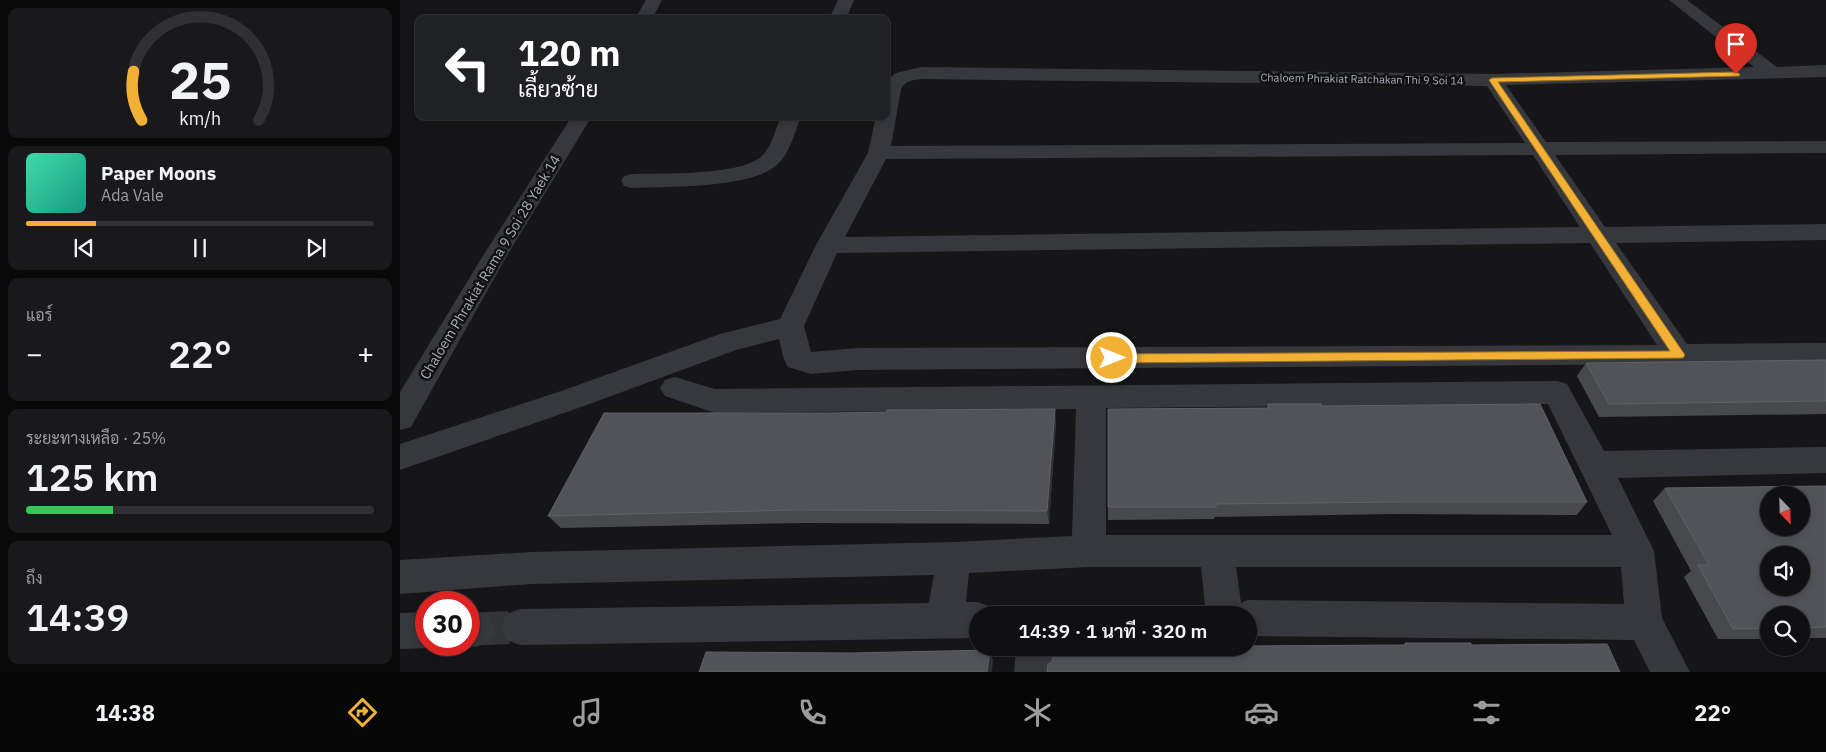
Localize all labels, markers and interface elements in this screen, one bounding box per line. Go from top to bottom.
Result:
pin [1715,23,1757,74]
text: 120 m [518,30,621,76]
icon: arrive [1722,30,1750,58]
icon: left [435,35,500,100]
text: 25 [169,46,231,113]
street label: Chaloem Phrakiat Ratchakan Thi 9 Soi 14 [1260,70,1464,88]
text: เลี้ยวซ้าย [518,74,598,103]
text: km/h [179,107,221,130]
street label: Chaloem Phrakiat Rama 9 Soi 28 Yaek 14 [416,151,564,383]
text: Paper Moons [101,161,216,185]
text: Ada Vale [101,185,164,205]
icon: previous [70,234,98,262]
icon: pause [186,234,214,262]
icon: next [302,234,330,262]
text: แอร์ [26,305,52,325]
text: 22° [168,329,232,378]
position arrow [1085,331,1137,383]
text: − [26,335,43,372]
text: + [357,335,374,372]
text: ระยะทางเหลือ · 25% [26,428,166,448]
text: 125 km [26,452,158,501]
north arrow [1760,486,1810,536]
map controls [1760,486,1810,656]
button: sound [1760,546,1810,596]
text: ถึง [26,568,43,588]
speed limit sign: 30 [415,591,480,656]
text: 14:39 [26,592,129,641]
button: search [1760,606,1810,656]
text: 14:39 · 1 นาที · 320 m [1019,619,1207,643]
icon: directions [345,695,380,730]
icon: music [570,695,605,730]
icon: phone [795,695,830,730]
icon: climate [1020,695,1055,730]
icon: car [1244,695,1279,730]
icon: filters [1469,695,1504,730]
text: 14:38 [95,698,155,727]
text: 22° [1694,698,1731,727]

